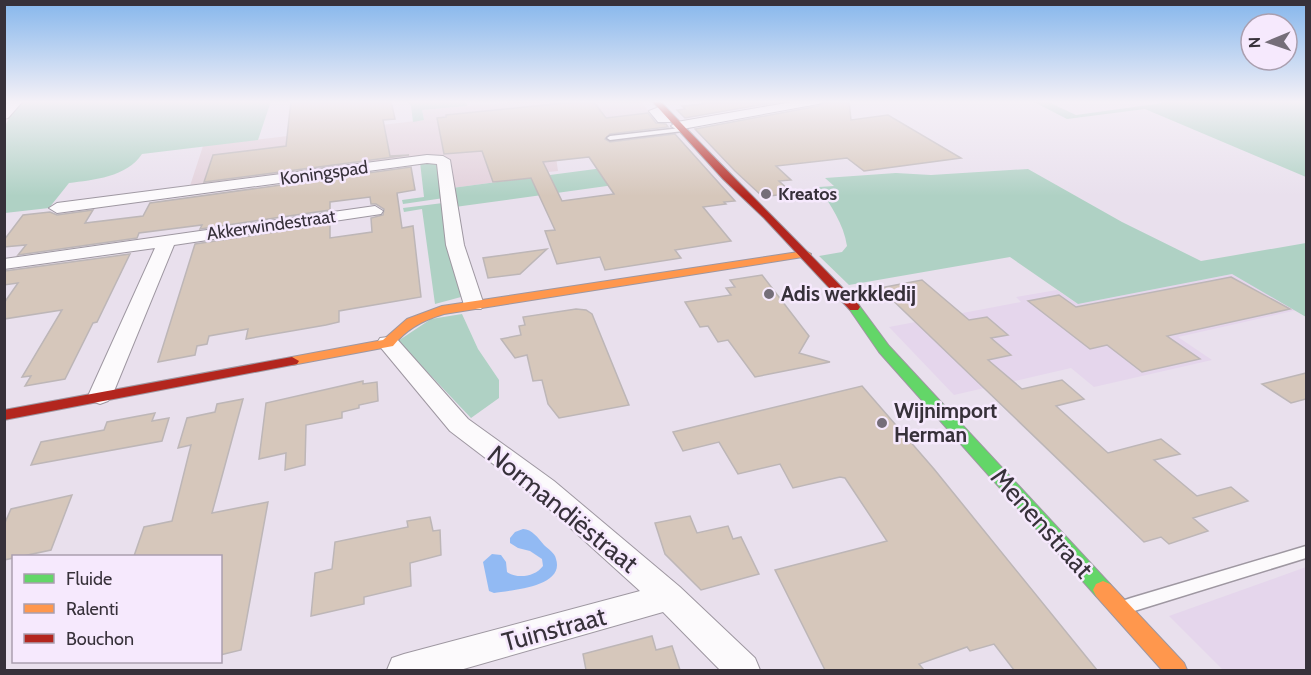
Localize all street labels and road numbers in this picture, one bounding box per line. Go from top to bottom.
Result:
street label: Koningspad [279,156,369,190]
street label: Akkerwindestraat [205,205,337,245]
street label: Normandiëstraat [481,438,645,580]
street label: Menenstraat [984,461,1100,585]
street label: Tuinstraat [499,600,610,658]

